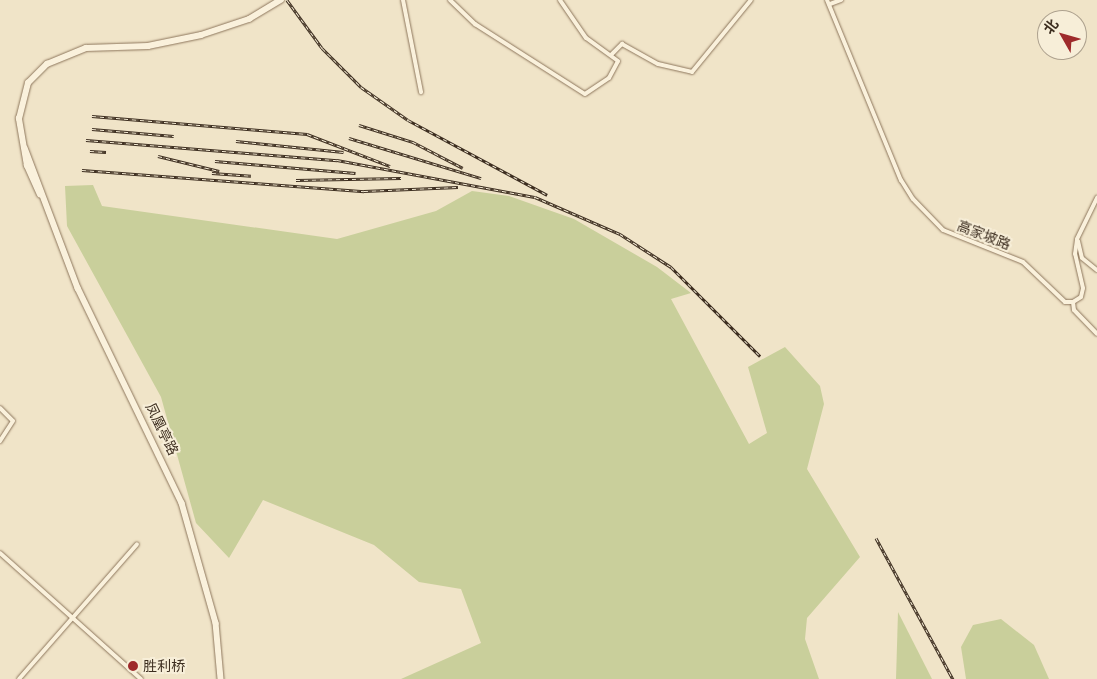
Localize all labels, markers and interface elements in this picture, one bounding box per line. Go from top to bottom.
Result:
north arrow [1037,10,1087,60]
text: 北 [1039,15,1063,38]
street label: 高家坡路 [955,217,1013,253]
street label: 凤凰亭路 [142,400,182,458]
place label: 胜利桥 [143,658,185,674]
marker: 胜利桥 [127,660,139,672]

